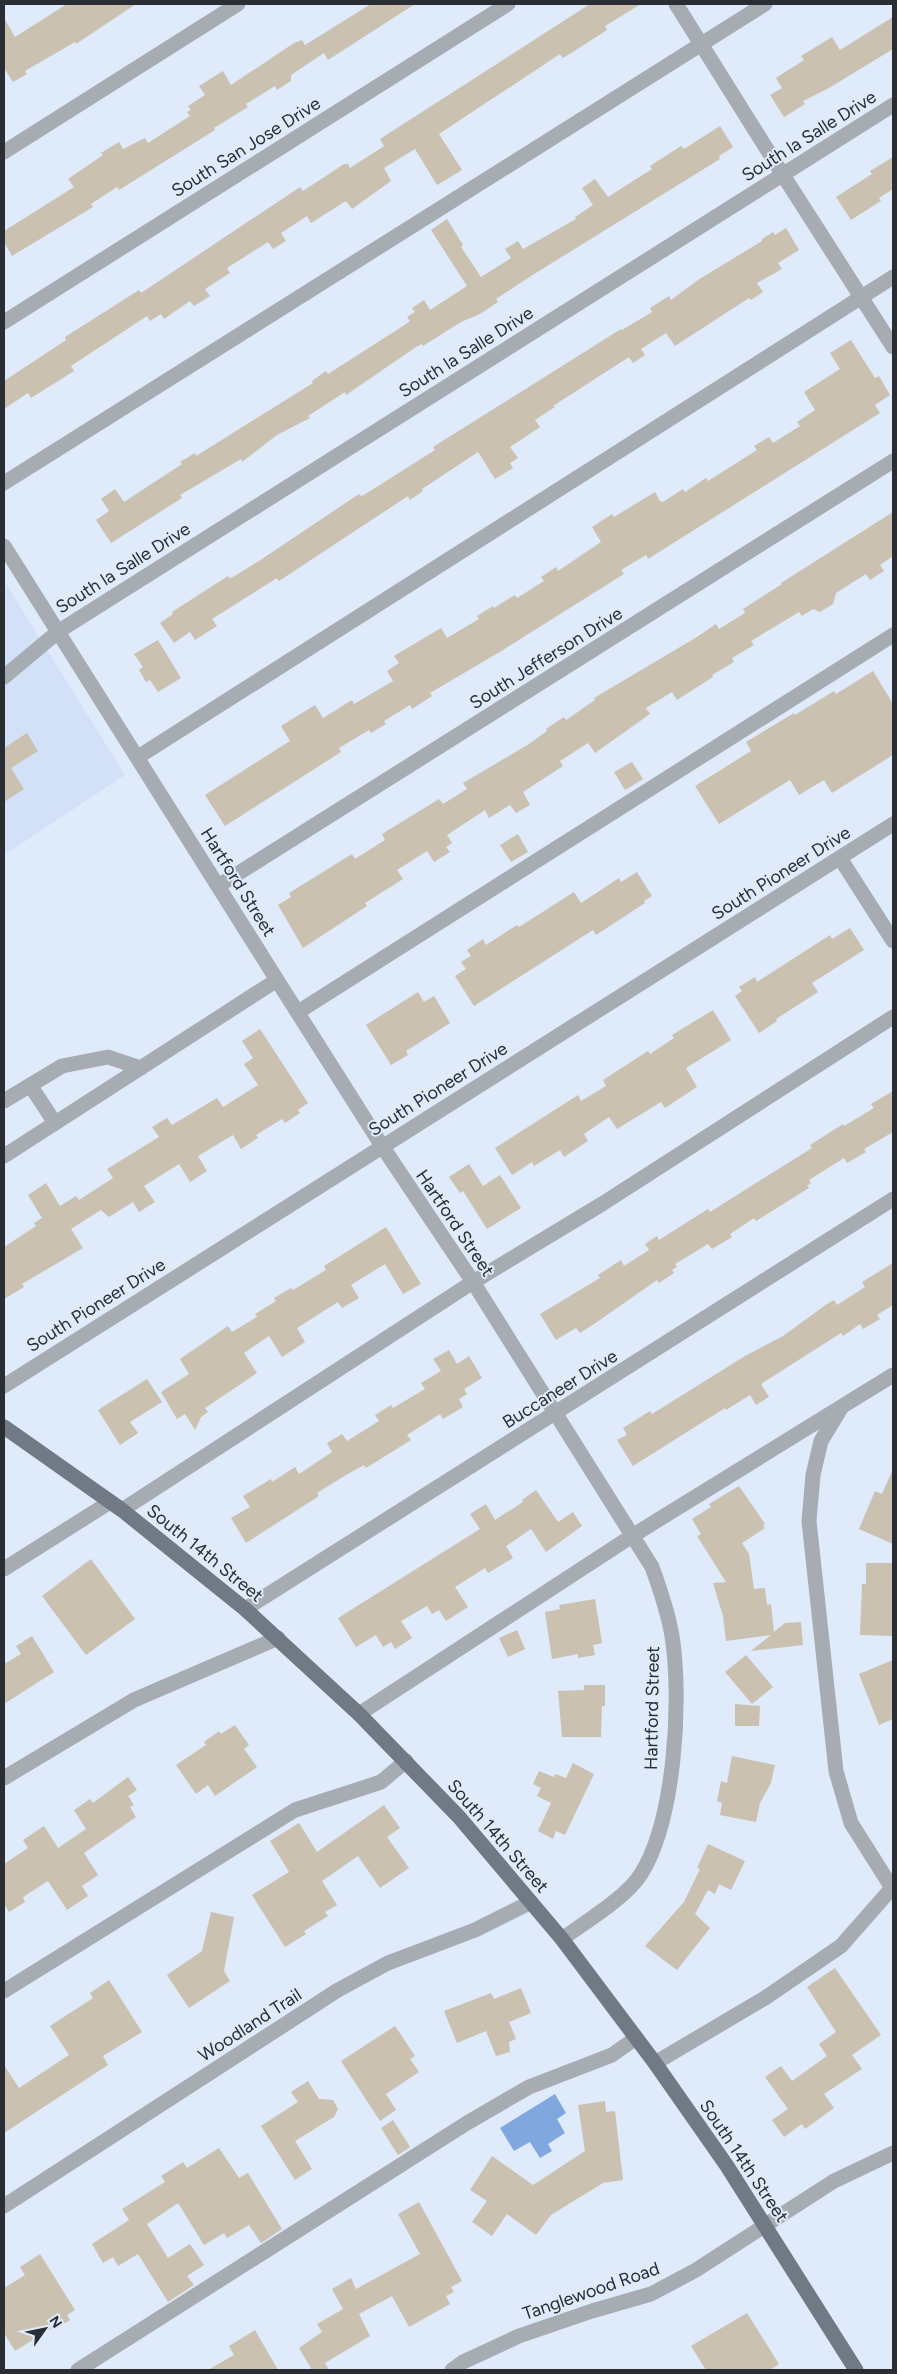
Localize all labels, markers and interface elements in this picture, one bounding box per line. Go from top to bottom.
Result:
street label: South la Salle Drive [738,86,880,186]
street label: South San Jose Drive [167,92,325,202]
street label: South la Salle Drive [395,302,537,402]
street label: South la Salle Drive [52,518,194,618]
street label: South Jefferson Drive [466,602,627,714]
street label: South Pioneer Drive [707,821,855,925]
street label: Hartford Street [196,824,280,941]
street label: South Pioneer Drive [364,1037,512,1141]
street label: Hartford Street [411,1165,499,1281]
street label: South Pioneer Drive [22,1253,170,1357]
street label: Buccaneer Drive [498,1345,622,1433]
street label: South 14th Street [142,1499,268,1607]
street label: Hartford Street [640,1646,664,1770]
street label: South 14th Street [443,1775,553,1897]
street label: Woodland Trail [194,1983,306,2067]
street label: South 14th Street [695,2096,793,2227]
street label: Tanglewood Road [520,2257,662,2325]
north arrow [20,2304,70,2354]
text: N [45,2313,66,2331]

